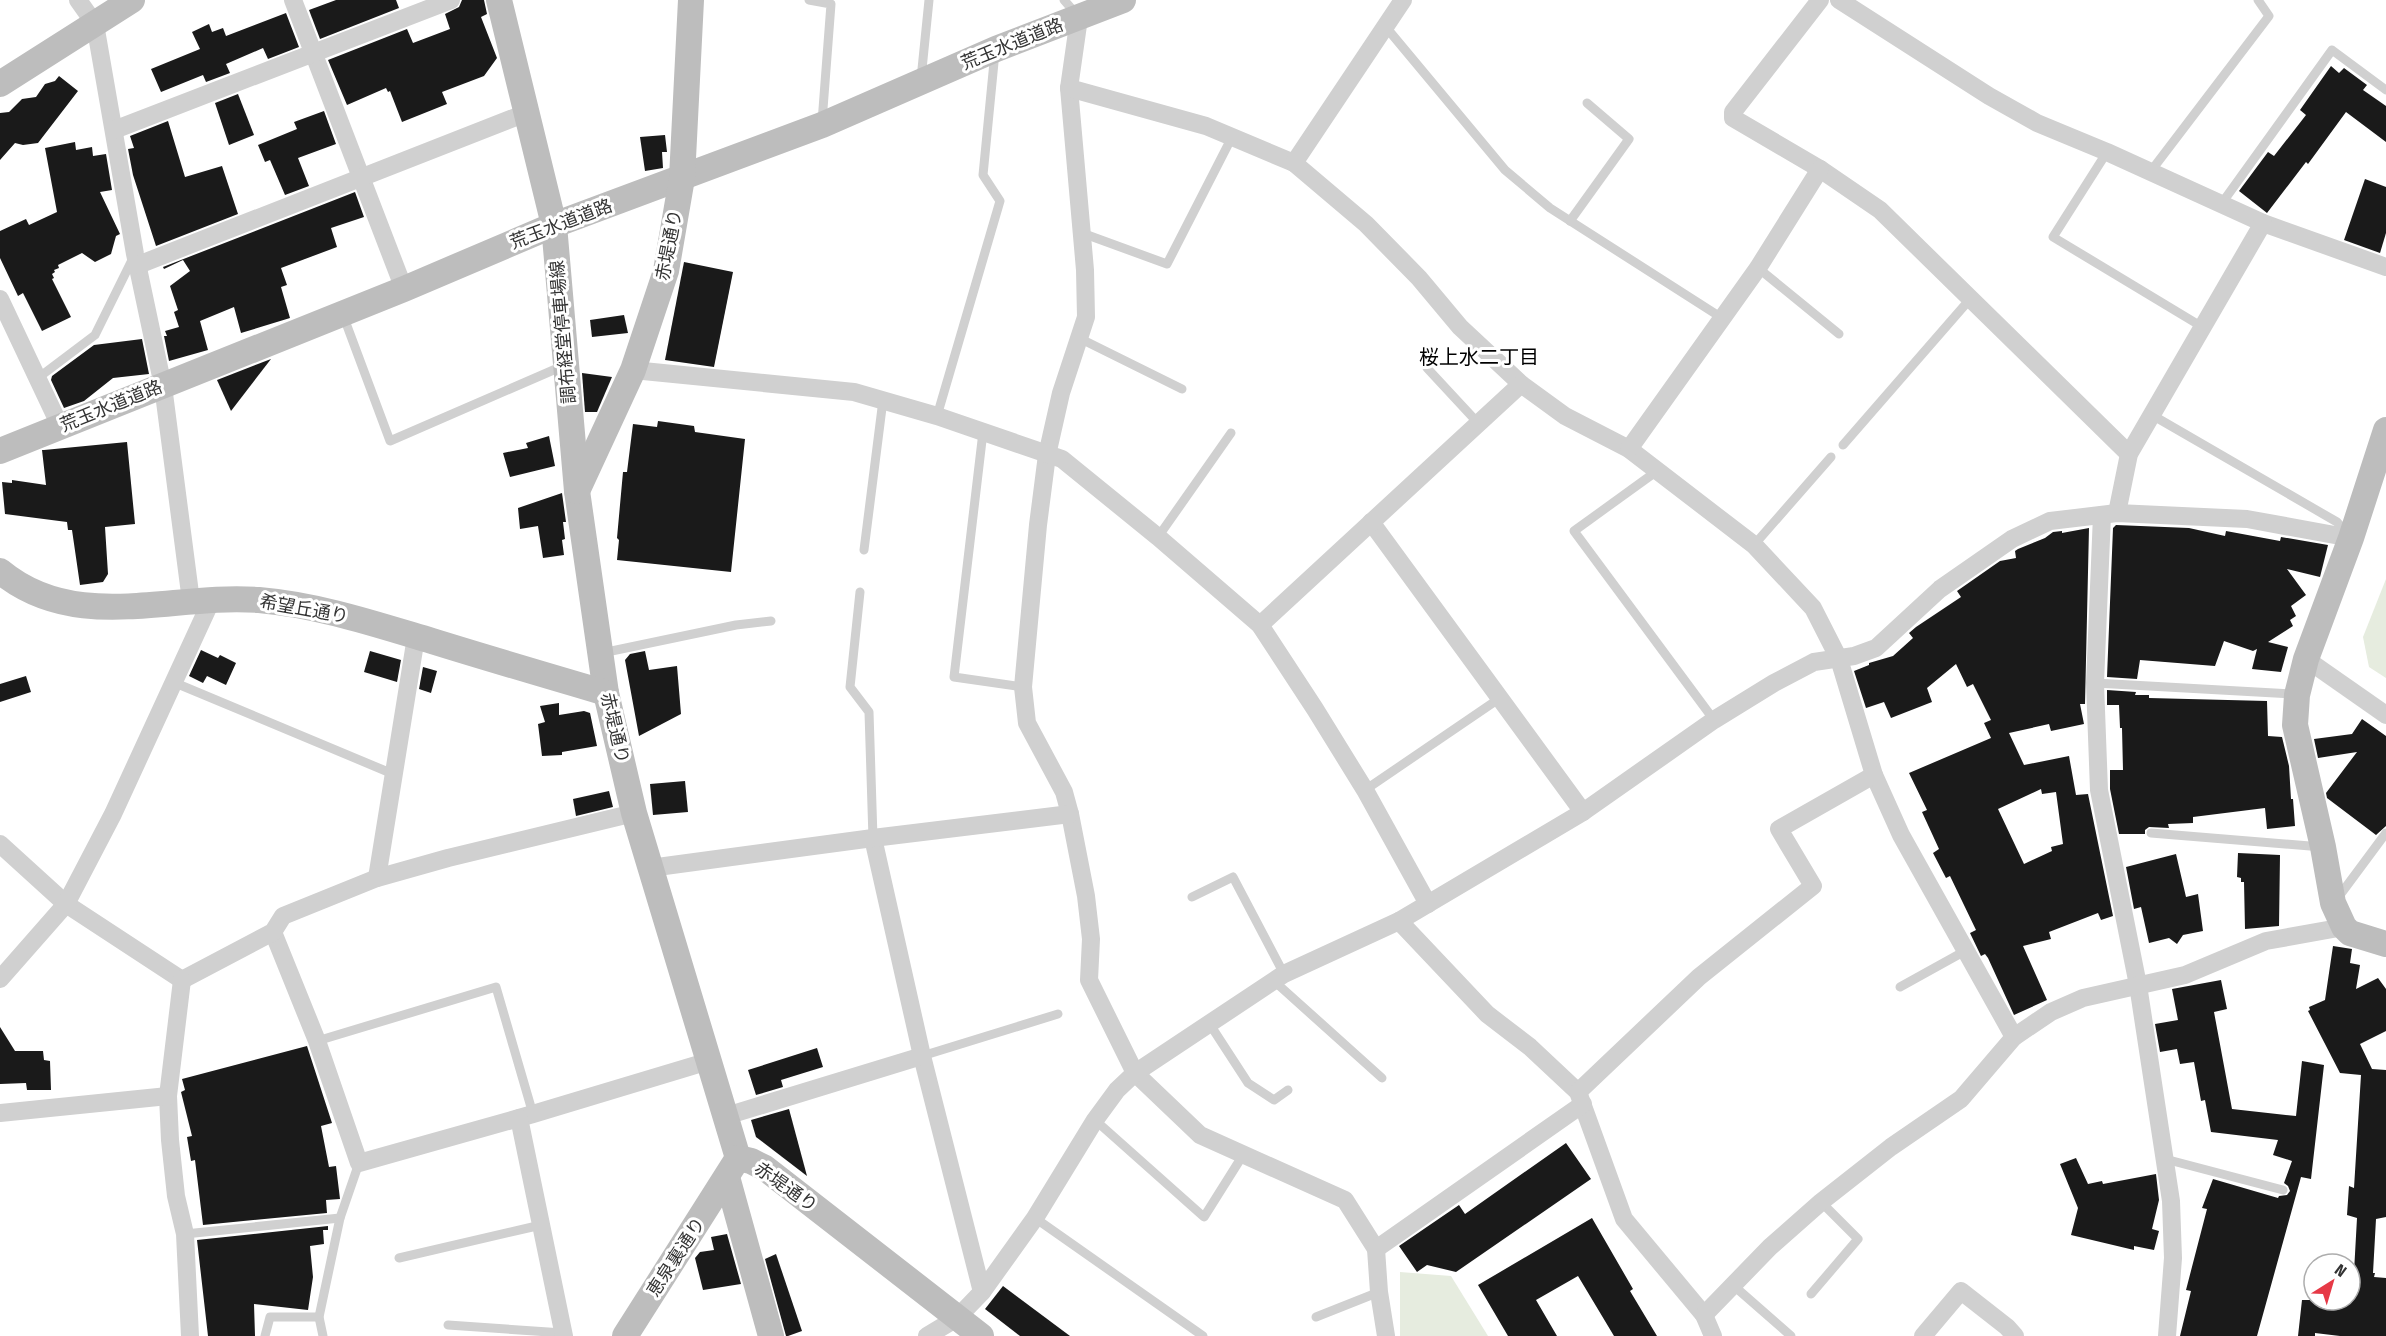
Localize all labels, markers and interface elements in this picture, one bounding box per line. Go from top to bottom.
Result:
street label: 荒玉水道道路 [958,14,1066,74]
street label: 荒玉水道道路 [507,194,615,254]
street label: 赤堤通り [651,208,687,282]
street label: 調布経堂停車場線 [546,259,580,405]
district label: 桜上水二丁目 [1419,345,1539,369]
street label: 荒玉水道道路 [57,376,165,436]
street label: 希望丘通り [258,590,350,628]
street label: 赤堤通り [596,690,634,766]
street label: 赤堤通り [750,1157,822,1217]
street label: 恵泉裏通り [642,1213,710,1301]
north arrow [2302,1252,2362,1312]
text: N [2331,1260,2350,1281]

